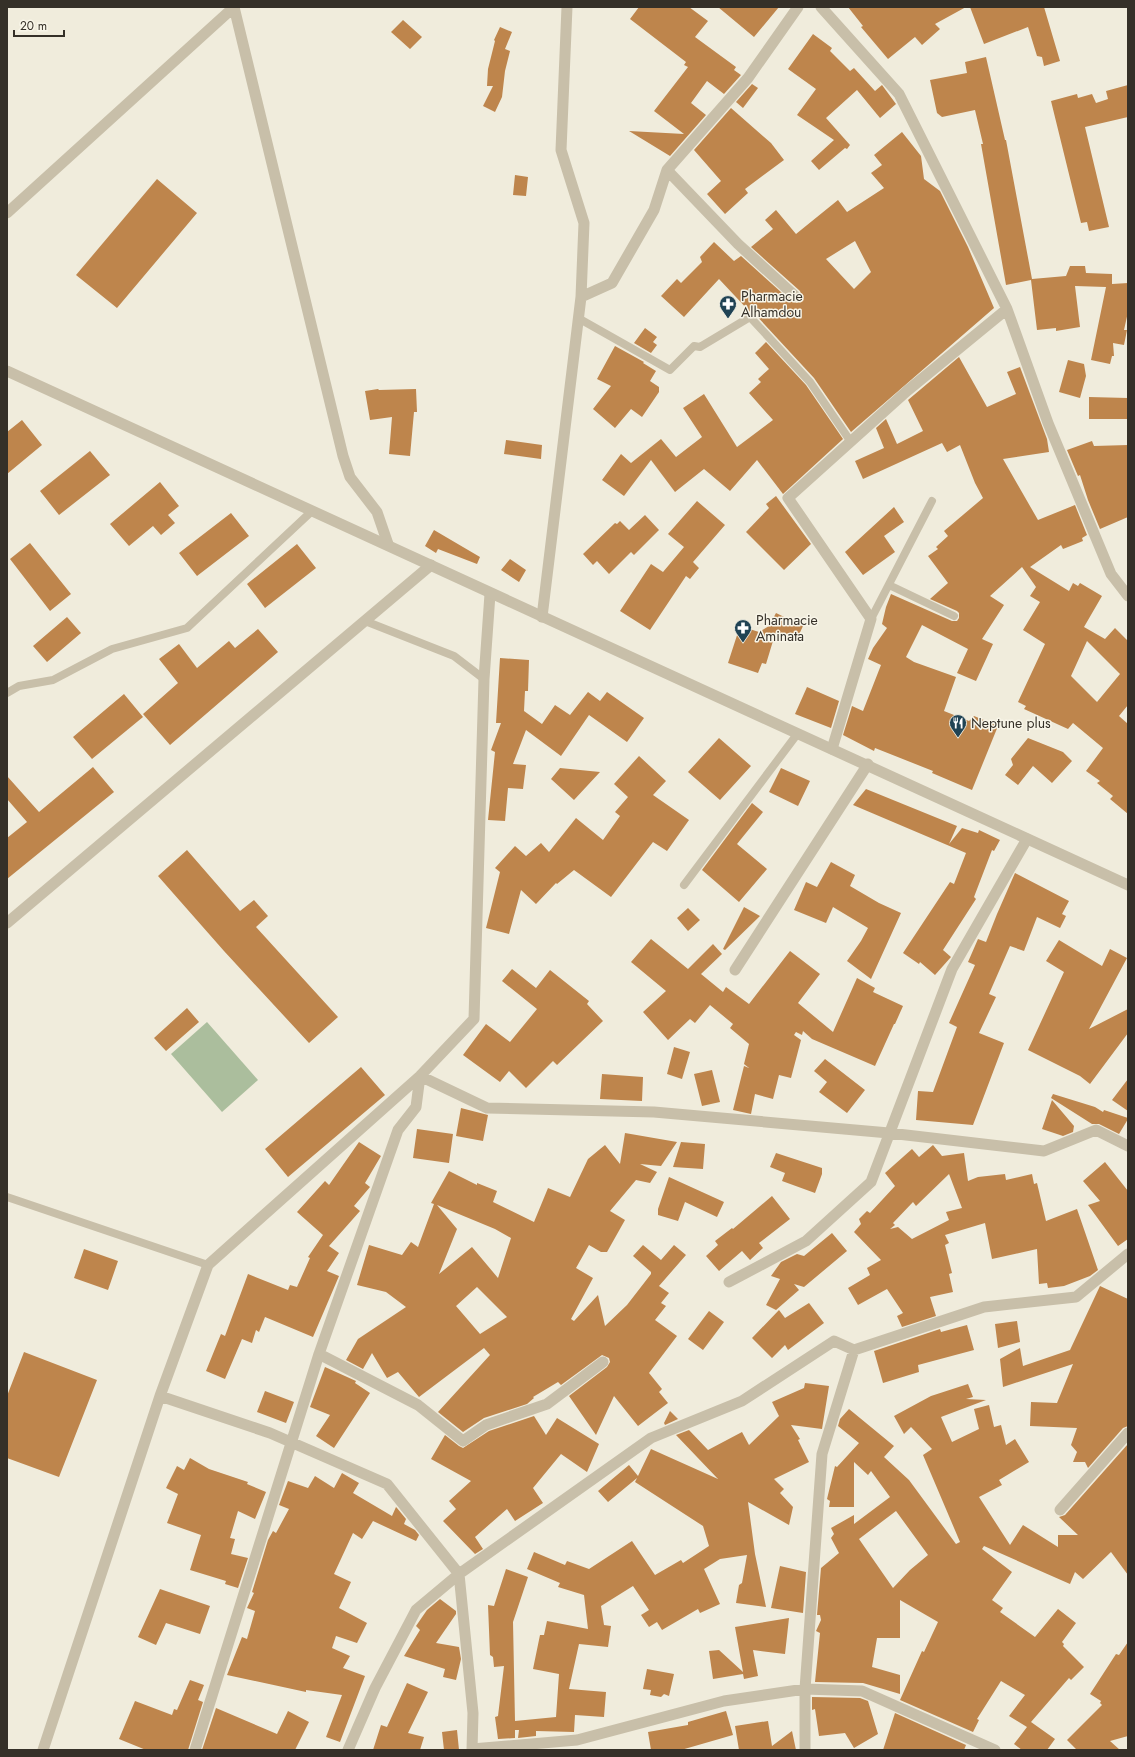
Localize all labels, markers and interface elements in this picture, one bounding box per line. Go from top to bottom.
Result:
scale bar [14,12,64,38]
text: 20 m [20,17,47,35]
place label: Pharmacie Alhamdou [741,286,803,322]
pharmacy icon: Pharmacie Alhamdou [718,294,738,319]
place label: Pharmacie Aminata [756,610,818,646]
pharmacy icon: Pharmacie Aminata [733,618,753,643]
restaurant icon: Neptune plus [948,713,968,738]
place label: Neptune plus [971,713,1051,733]

